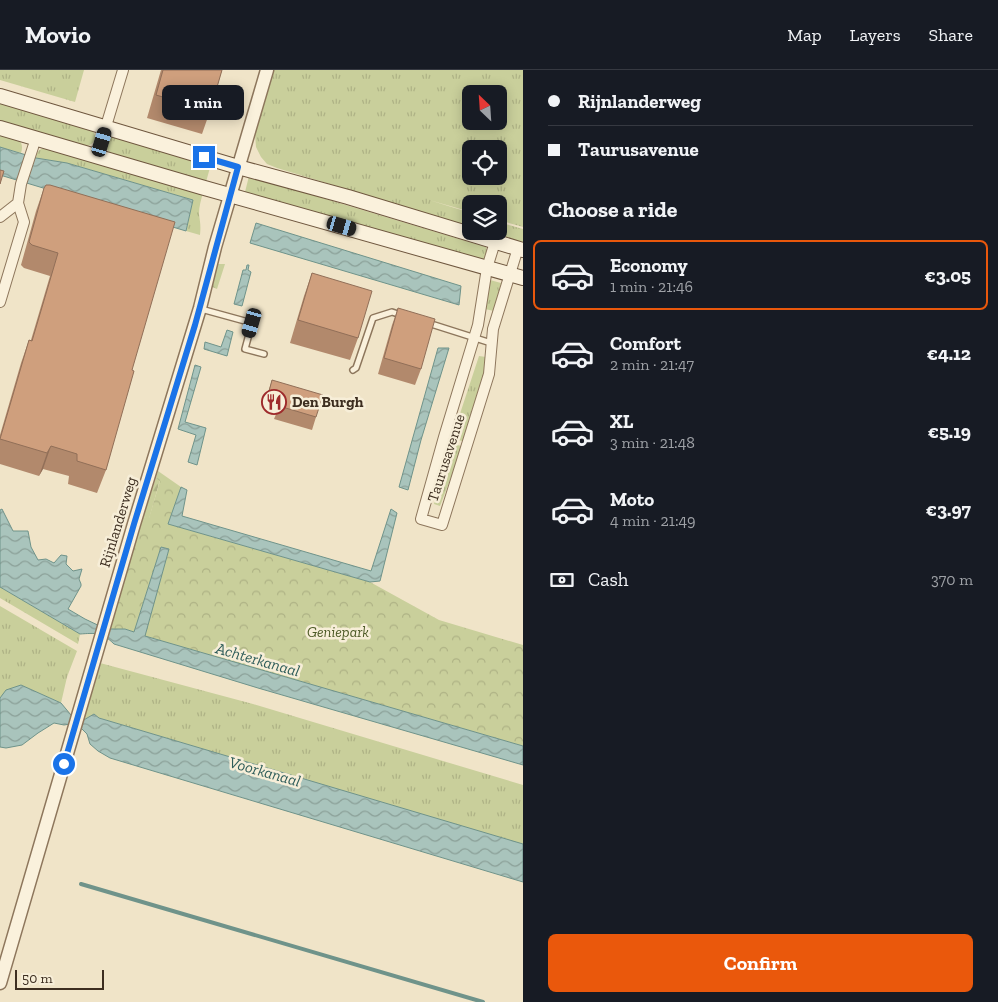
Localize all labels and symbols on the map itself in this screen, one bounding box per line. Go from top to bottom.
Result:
callout: 1 min [163,84,245,119]
north arrow [462,85,508,130]
car [90,125,113,159]
route end [193,146,215,168]
car [325,215,358,237]
car [240,307,263,339]
restaurant icon: Den Burgh [261,389,287,415]
place label: Den Burgh [292,393,364,411]
street label: Taurusavenue [423,412,469,504]
street label: Rijnlanderweg [96,474,140,570]
park label: Geniepark [307,623,369,641]
water label: Achterkanaal [213,638,302,681]
water label: Voorkanaal [227,752,303,791]
route start [53,753,75,775]
scale bar [15,967,104,990]

